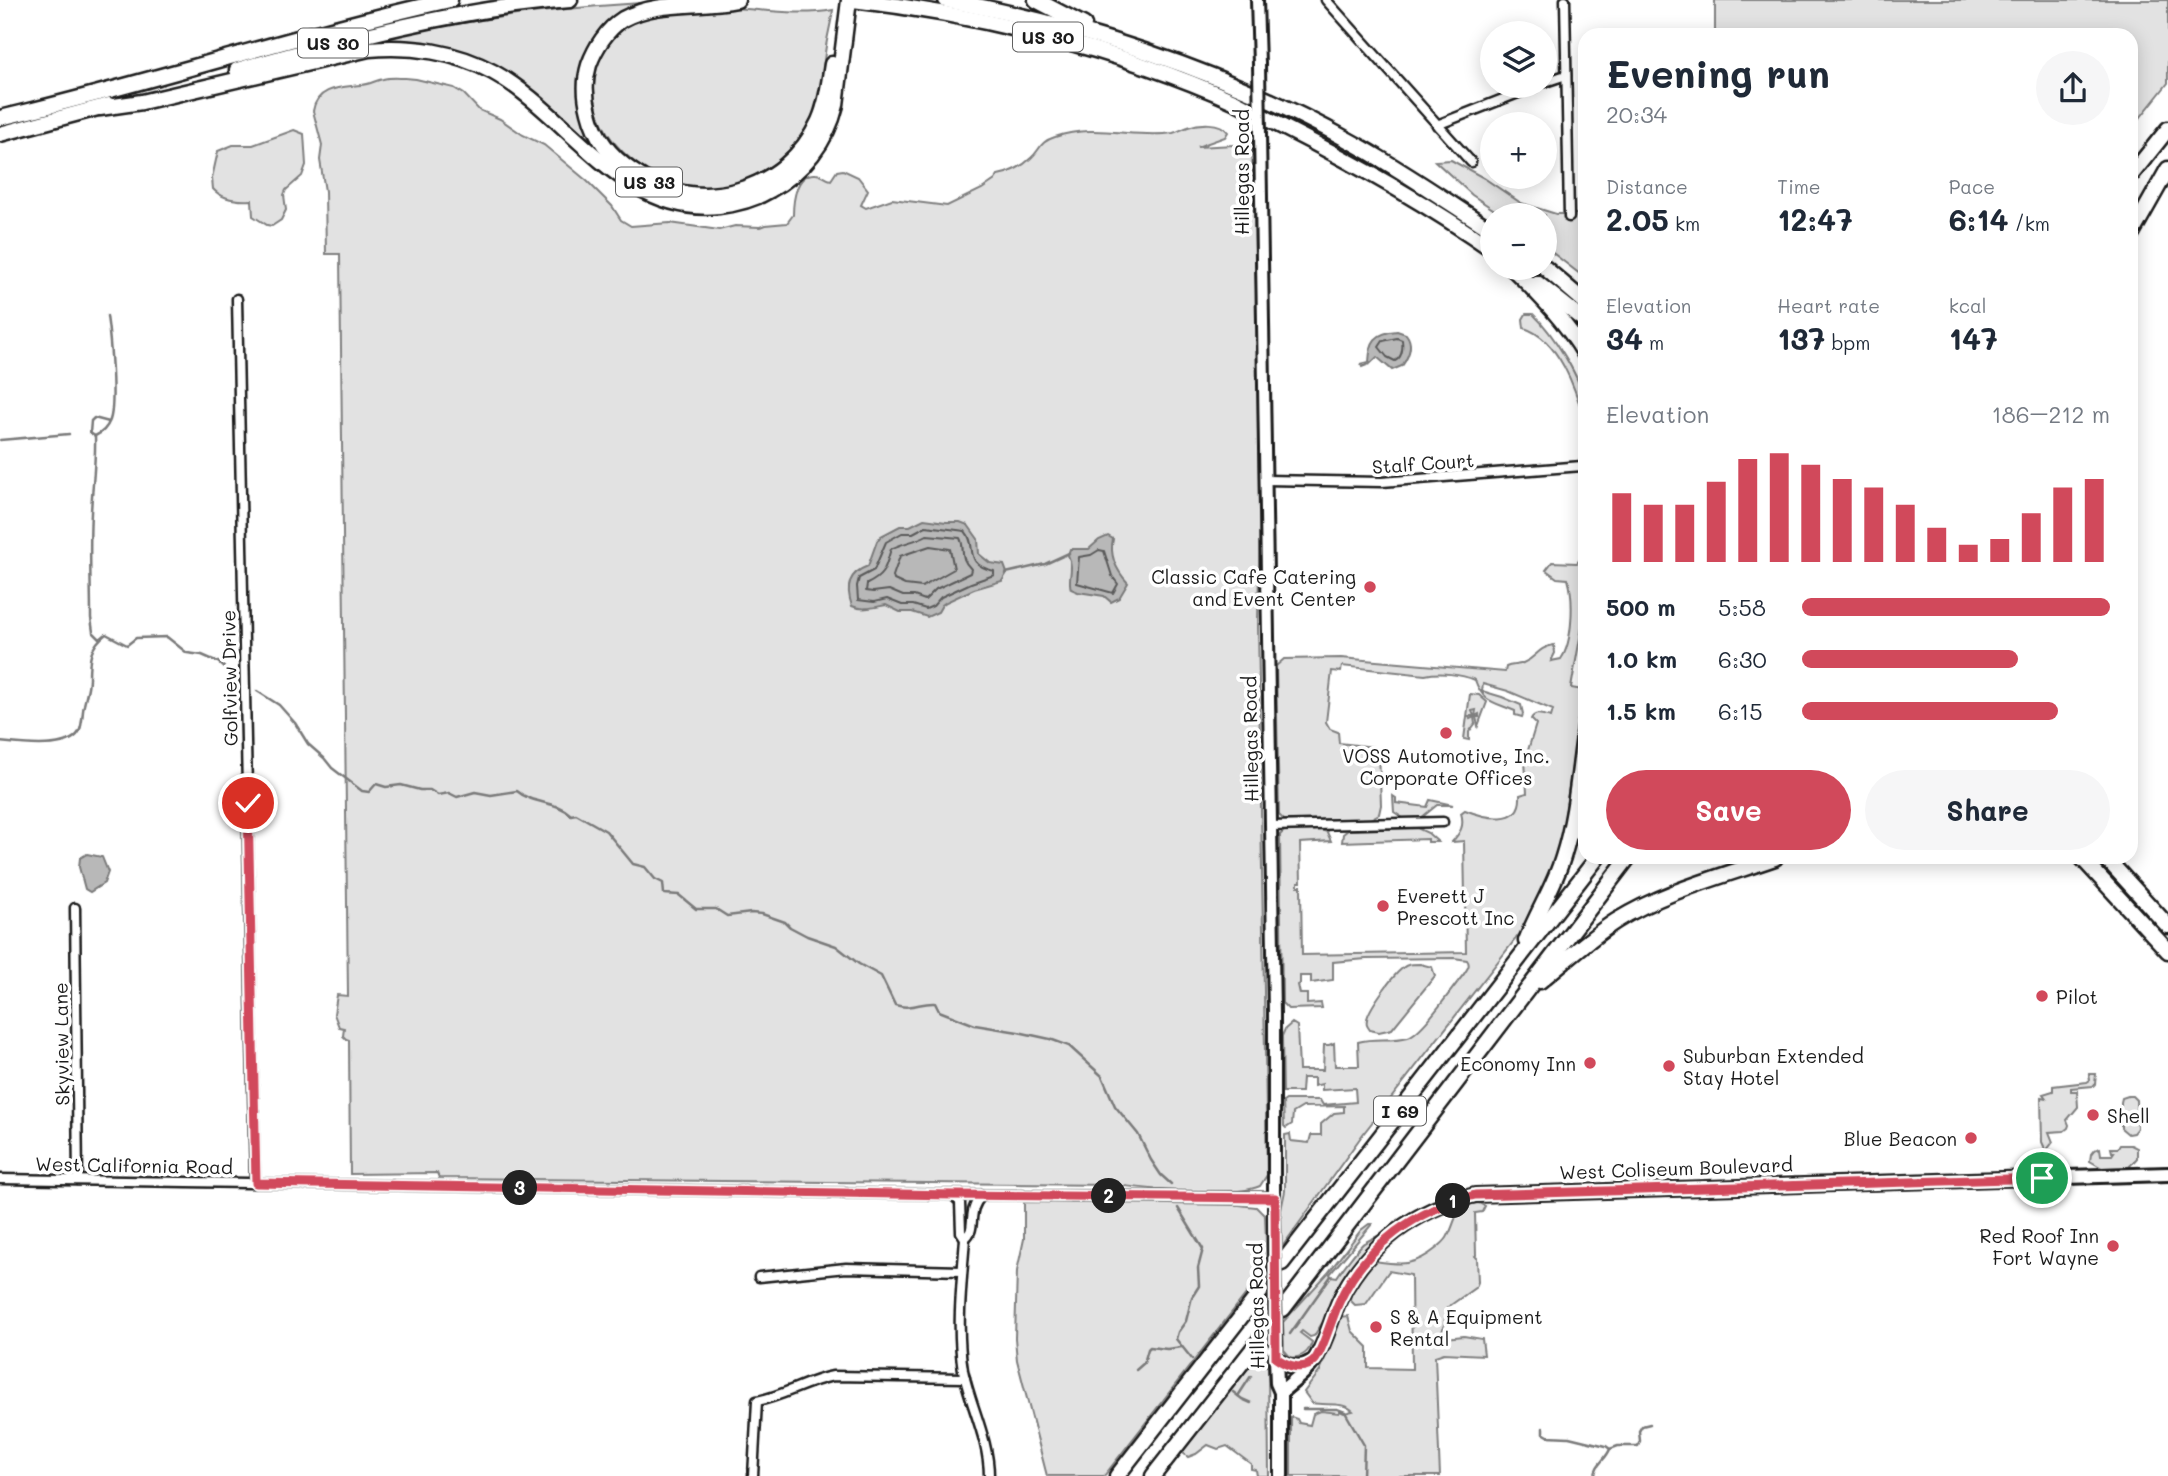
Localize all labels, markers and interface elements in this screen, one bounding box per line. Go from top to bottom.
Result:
map controls [1480,21,1557,280]
button: layers [1480,21,1557,98]
road number: US 30 [1013,22,1083,52]
road number: US 30 [298,28,368,58]
text: Evening run [1606,48,1830,98]
button: share [2036,51,2110,125]
text: 20:34 [1606,99,1667,129]
street label: Hillegas Road [1229,109,1254,235]
button: + [1480,112,1557,189]
road number: US 33 [616,168,682,196]
text: Distance [1606,174,1688,199]
text: Time [1777,174,1821,199]
text: Pace [1949,174,1995,199]
text: 2.05 [1606,199,1669,239]
text: 12:47 [1777,199,1853,239]
text: 6:14 [1949,199,2009,239]
button: − [1480,203,1557,280]
text: km [1669,211,1700,236]
text: /km [2009,211,2050,236]
text: Elevation [1606,293,1691,318]
text: Heart rate [1777,293,1880,318]
text: kcal [1949,293,1987,318]
text: 34 [1606,318,1643,358]
text: 137 [1777,318,1825,358]
text: 147 [1949,318,1998,358]
text: m [1643,330,1664,355]
text: bpm [1825,330,1870,355]
text: Elevation [1606,399,1709,429]
text: 186–212 m [1991,399,2110,429]
street label: Stalf Court [1371,447,1475,479]
place label: Classic Cafe Catering and Event Center [1151,564,1356,611]
marker: Classic Cafe Catering and Event Center [1362,579,1378,595]
text: 500 m [1606,592,1676,622]
text: 5:58 [1718,592,1766,622]
street label: Golfview Drive [215,610,243,746]
text: 1.0 km [1606,644,1677,674]
text: 6:30 [1718,644,1767,674]
street label: Hillegas Road [1236,676,1264,802]
text: 1.5 km [1606,696,1676,726]
text: 6:15 [1718,696,1763,726]
marker: VOSS Automotive, Inc. Corporate Offices [1438,725,1454,741]
place label: VOSS Automotive, Inc. Corporate Offices [1342,743,1550,790]
button: Save [1606,770,1851,850]
button: Share [1865,770,2110,850]
pin [218,773,278,833]
icon: check [229,784,267,822]
place label: Everett J Prescott Inc [1397,883,1514,930]
marker: Everett J Prescott Inc [1375,898,1391,914]
street label: Skyview Lane [47,982,75,1106]
place label: Pilot [2056,984,2098,1009]
marker: Pilot [2034,988,2050,1004]
place label: Suburban Extended Stay Hotel [1683,1043,1864,1090]
place label: Economy Inn [1460,1051,1576,1076]
marker: Economy Inn [1582,1055,1598,1071]
marker: Suburban Extended Stay Hotel [1661,1058,1677,1074]
road number: I 69 [1374,1096,1426,1126]
place label: Shell [2107,1103,2150,1128]
marker: Shell [2085,1107,2101,1123]
place label: Blue Beacon [1844,1126,1957,1151]
marker: Blue Beacon [1963,1130,1979,1146]
pin [2012,1148,2072,1208]
street label: West California Road [35,1151,233,1179]
street label: West Coliseum Boulevard [1559,1151,1793,1185]
icon: arrive [2023,1159,2061,1197]
pin: 3 [503,1170,538,1206]
text: 3 [514,1175,525,1200]
pin: 2 [1092,1178,1126,1214]
text: 2 [1103,1183,1114,1208]
pin: 1 [1436,1184,1470,1218]
text: 1 [1448,1188,1457,1213]
place label: Red Roof Inn Fort Wayne [1979,1223,2099,1270]
marker: Red Roof Inn Fort Wayne [2105,1238,2121,1254]
street label: Hillegas Road [1242,1243,1270,1369]
place label: S & A Equipment Rental [1390,1304,1543,1351]
marker: S & A Equipment Rental [1368,1319,1384,1335]

